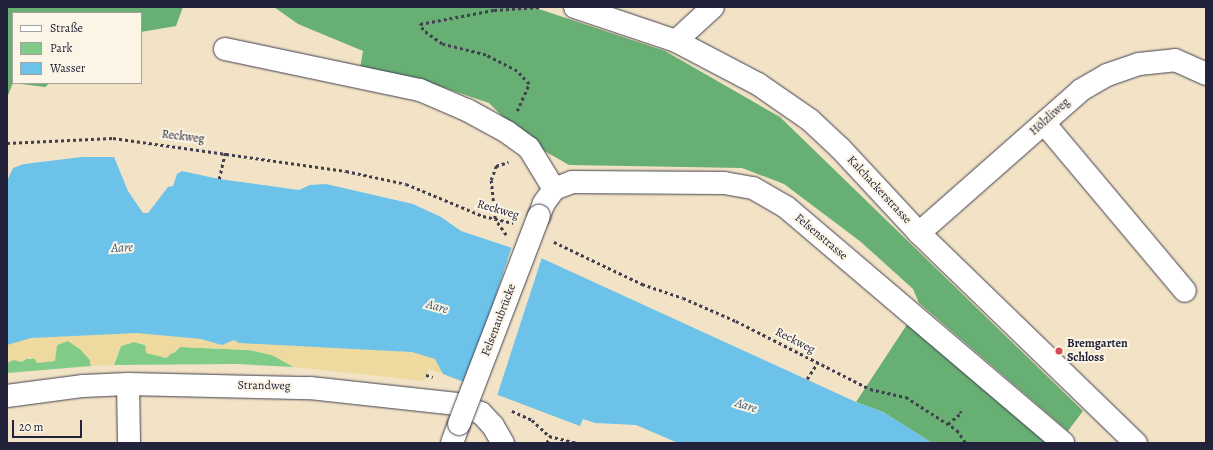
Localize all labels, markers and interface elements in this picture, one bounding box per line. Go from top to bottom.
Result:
legend [12,12,142,84]
text: Straße [50,20,83,36]
text: Park [50,40,73,56]
text: Wasser [50,60,85,76]
street label: Hölzliweg [1027,95,1073,139]
street label: Reckweg [161,127,205,147]
street label: Kalchackerstrasse [844,153,914,227]
street label: Reckweg [475,197,521,223]
street label: Felsenstrasse [792,211,850,263]
water label: Aare [111,240,133,256]
street label: Felsenaubrücke [479,282,519,358]
water label: Aare [424,296,450,318]
street label: Reckweg [773,325,817,357]
place label: Bremgarten Schloss [1067,337,1128,365]
marker: Bremgarten Schloss [1054,346,1064,356]
street label: Strandweg [237,378,291,394]
water label: Aare [733,395,759,417]
scale bar [14,412,84,438]
text: 20 m [19,419,43,435]

